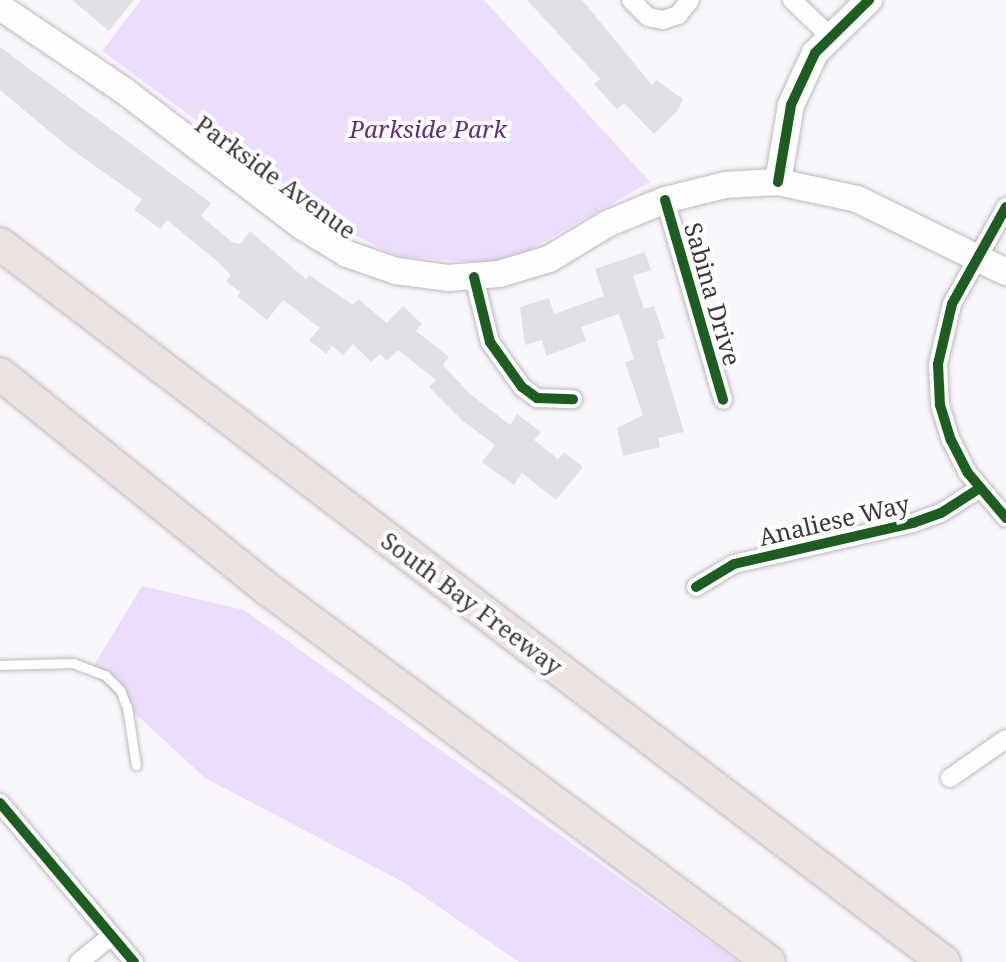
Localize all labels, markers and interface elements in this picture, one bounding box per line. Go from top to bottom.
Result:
street label: Parkside Avenue [190,109,362,245]
park label: Parkside Park [349,115,507,143]
street label: Sabina Drive [679,219,747,369]
street label: Analiese Way [756,489,912,551]
street label: South Bay Freeway [376,526,568,680]

